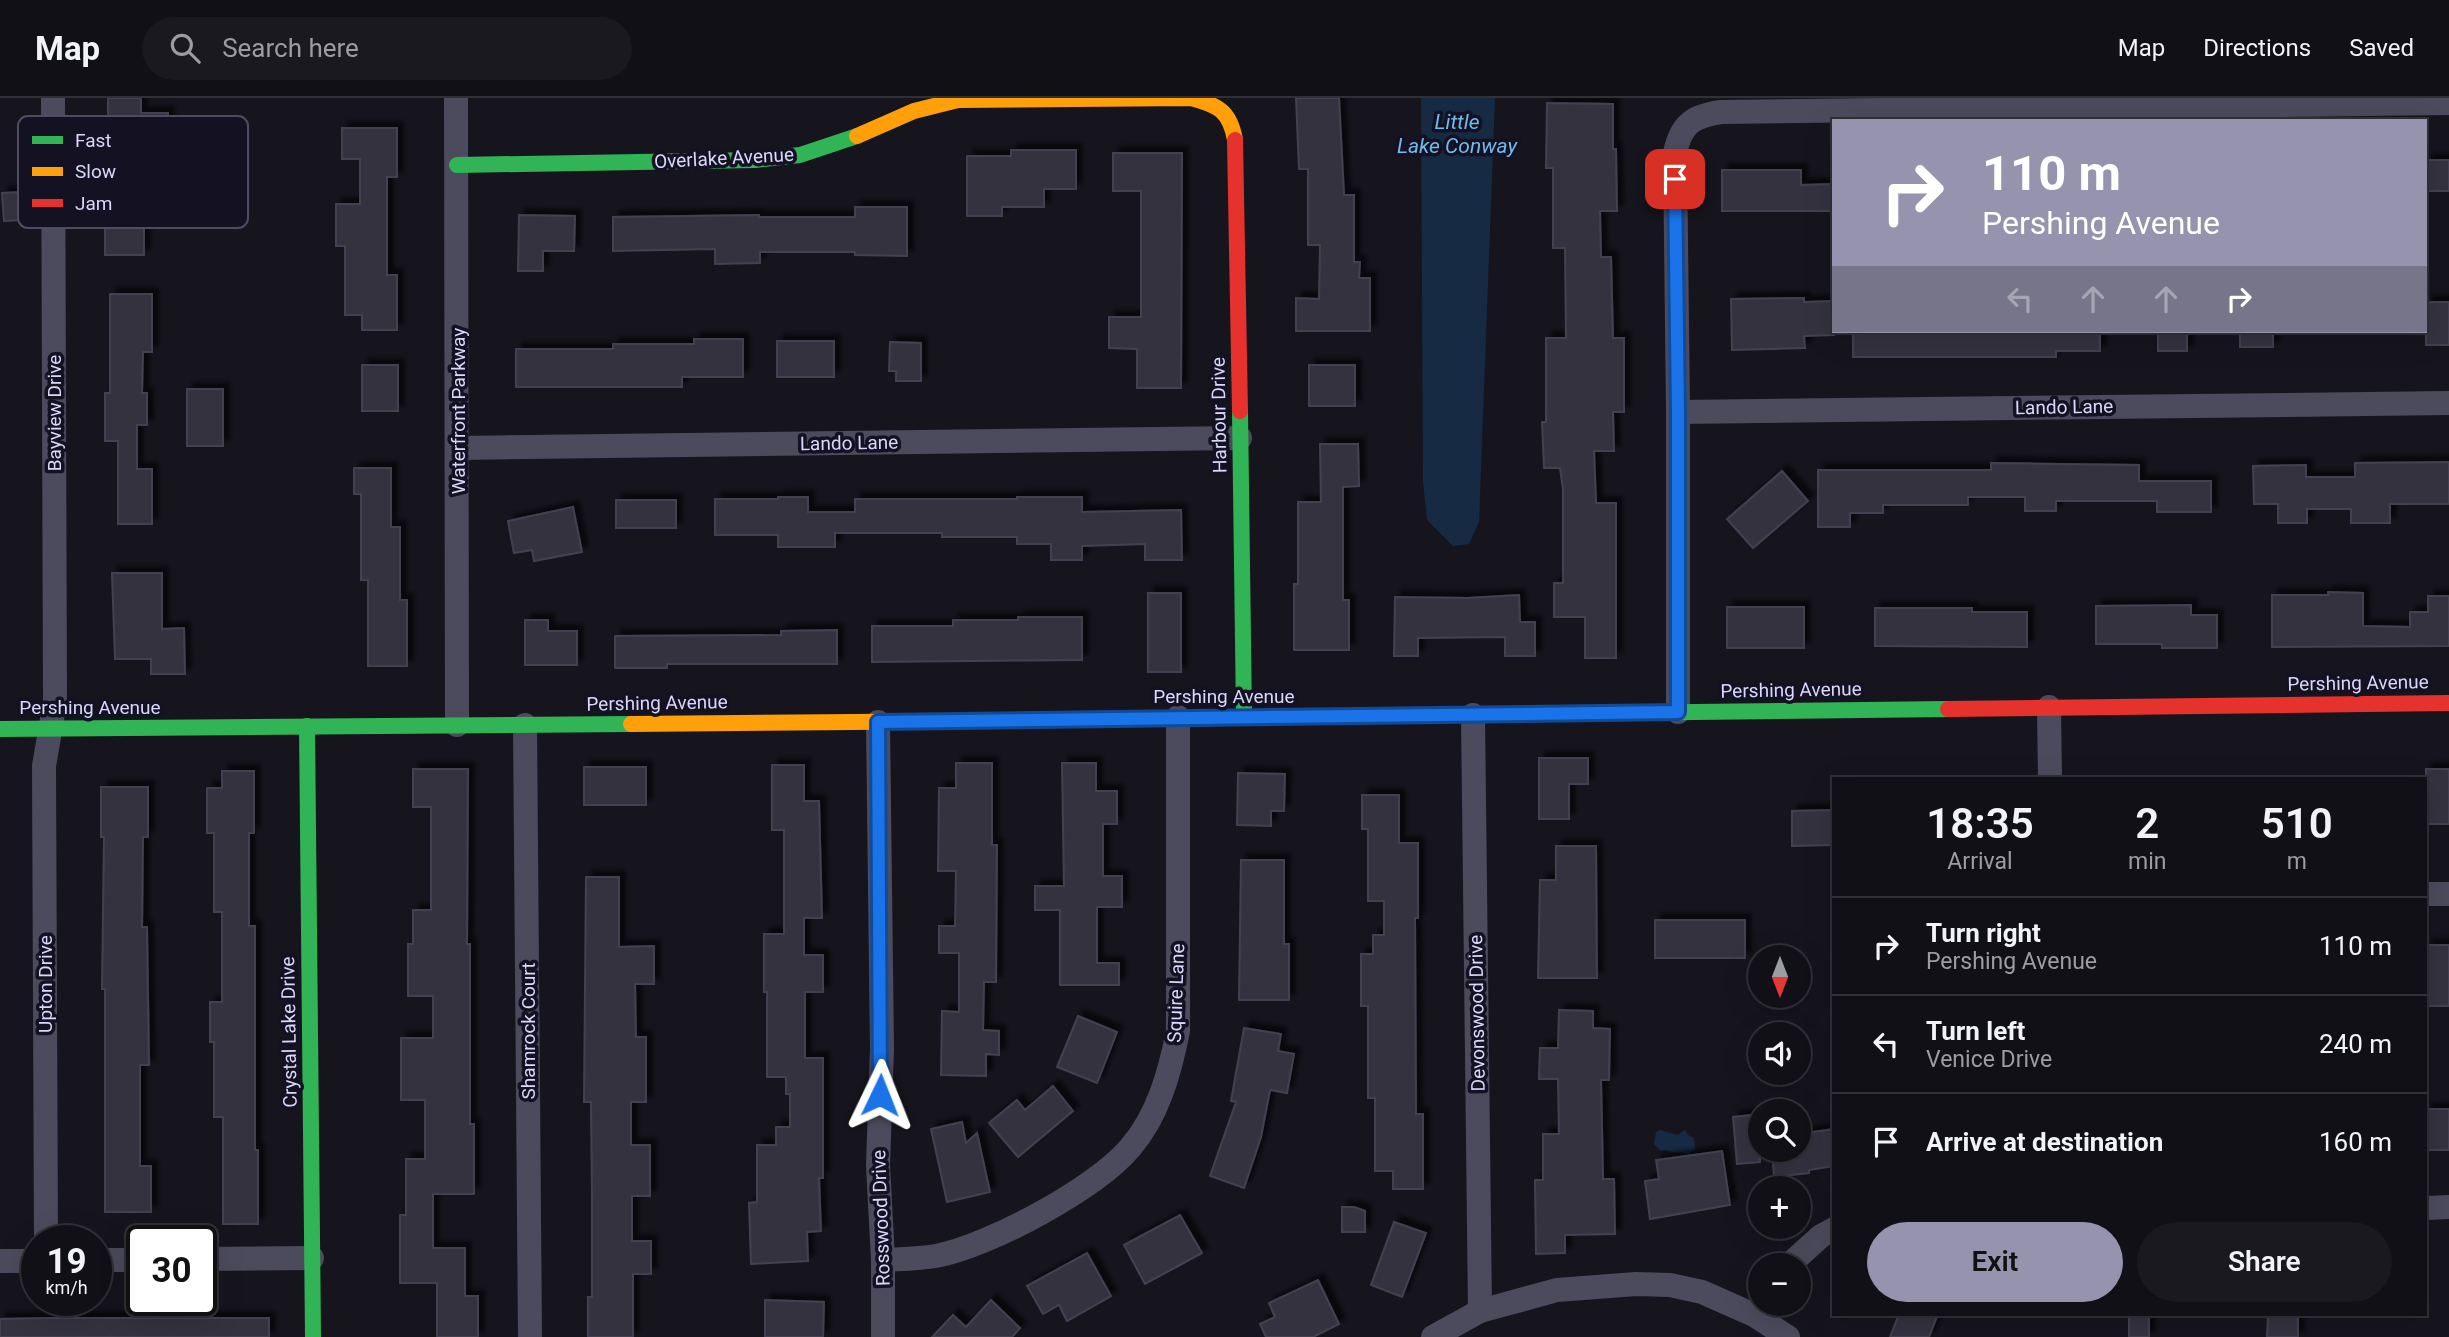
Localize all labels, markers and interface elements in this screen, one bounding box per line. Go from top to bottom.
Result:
search box [142,17,632,80]
text: Map [35,29,100,68]
icon: search [166,29,204,67]
text: Search here [222,33,359,63]
text: Map [2118,34,2165,62]
text: Directions [2203,34,2311,62]
text: Saved [2349,34,2414,62]
water label: Little Lake Conway [1397,110,1518,158]
legend [18,116,248,228]
text: Fast [75,129,112,152]
street label: Overlake Avenue [653,143,795,173]
text: 110 m [1982,145,2121,202]
icon: right [1867,147,1958,238]
pin [1645,149,1705,209]
text: Slow [75,160,116,183]
icon: arrive [1656,160,1694,198]
text: Jam [75,192,112,215]
text: Pershing Avenue [1982,204,2220,242]
icon: left [2001,280,2039,318]
icon: ahead [2074,280,2112,318]
icon: ahead [2147,280,2185,318]
icon: right [2220,280,2258,318]
street label: Waterfront Parkway [447,328,470,494]
street label: Bayview Drive [43,355,66,471]
street label: Harbour Drive [1206,357,1232,473]
street label: Lando Lane [2015,395,2113,419]
street label: Lando Lane [800,431,898,455]
street label: Pershing Avenue [2287,670,2429,696]
street label: Pershing Avenue [1720,677,1862,703]
street label: Pershing Avenue [1153,685,1295,708]
street label: Pershing Avenue [586,690,728,716]
street label: Pershing Avenue [19,696,161,719]
text: 18:35 [1926,799,2034,848]
text: 2 [2135,799,2159,848]
text: 510 [2261,799,2333,848]
text: Arrival [1947,848,2013,875]
text: min [2128,848,2166,875]
text: m [2287,848,2307,875]
text: Turn right [1926,918,2041,948]
icon: right [1867,927,1905,965]
text: 110 m [2319,931,2392,961]
street label: Devonswood Drive [1464,934,1490,1092]
street label: Upton Drive [34,935,57,1033]
street label: Squire Lane [1163,943,1189,1043]
north arrow [1748,945,1811,1008]
map controls [1748,945,1811,1316]
text: Pershing Avenue [1926,948,2097,975]
street label: Crystal Lake Drive [276,956,302,1108]
street label: Shamrock Court [517,963,540,1099]
text: Turn left [1926,1016,2025,1046]
button: sound [1748,1022,1811,1085]
icon: left [1867,1025,1905,1063]
text: 240 m [2319,1029,2392,1059]
text: Venice Drive [1926,1046,2052,1073]
position arrow [843,1058,917,1132]
button: search [1748,1099,1811,1162]
icon: arrive [1867,1123,1905,1161]
text: Arrive at destination [1926,1127,2163,1157]
text: 160 m [2319,1127,2392,1157]
street label: Rosswood Drive [867,1150,895,1286]
button: + [1748,1176,1811,1239]
button: Exit [1867,1222,2123,1302]
button: Share [2137,1222,2392,1302]
speed limit sign: 30 [126,1225,217,1316]
text: 19 [46,1241,87,1282]
button: − [1748,1253,1811,1316]
text: km/h [45,1277,88,1298]

